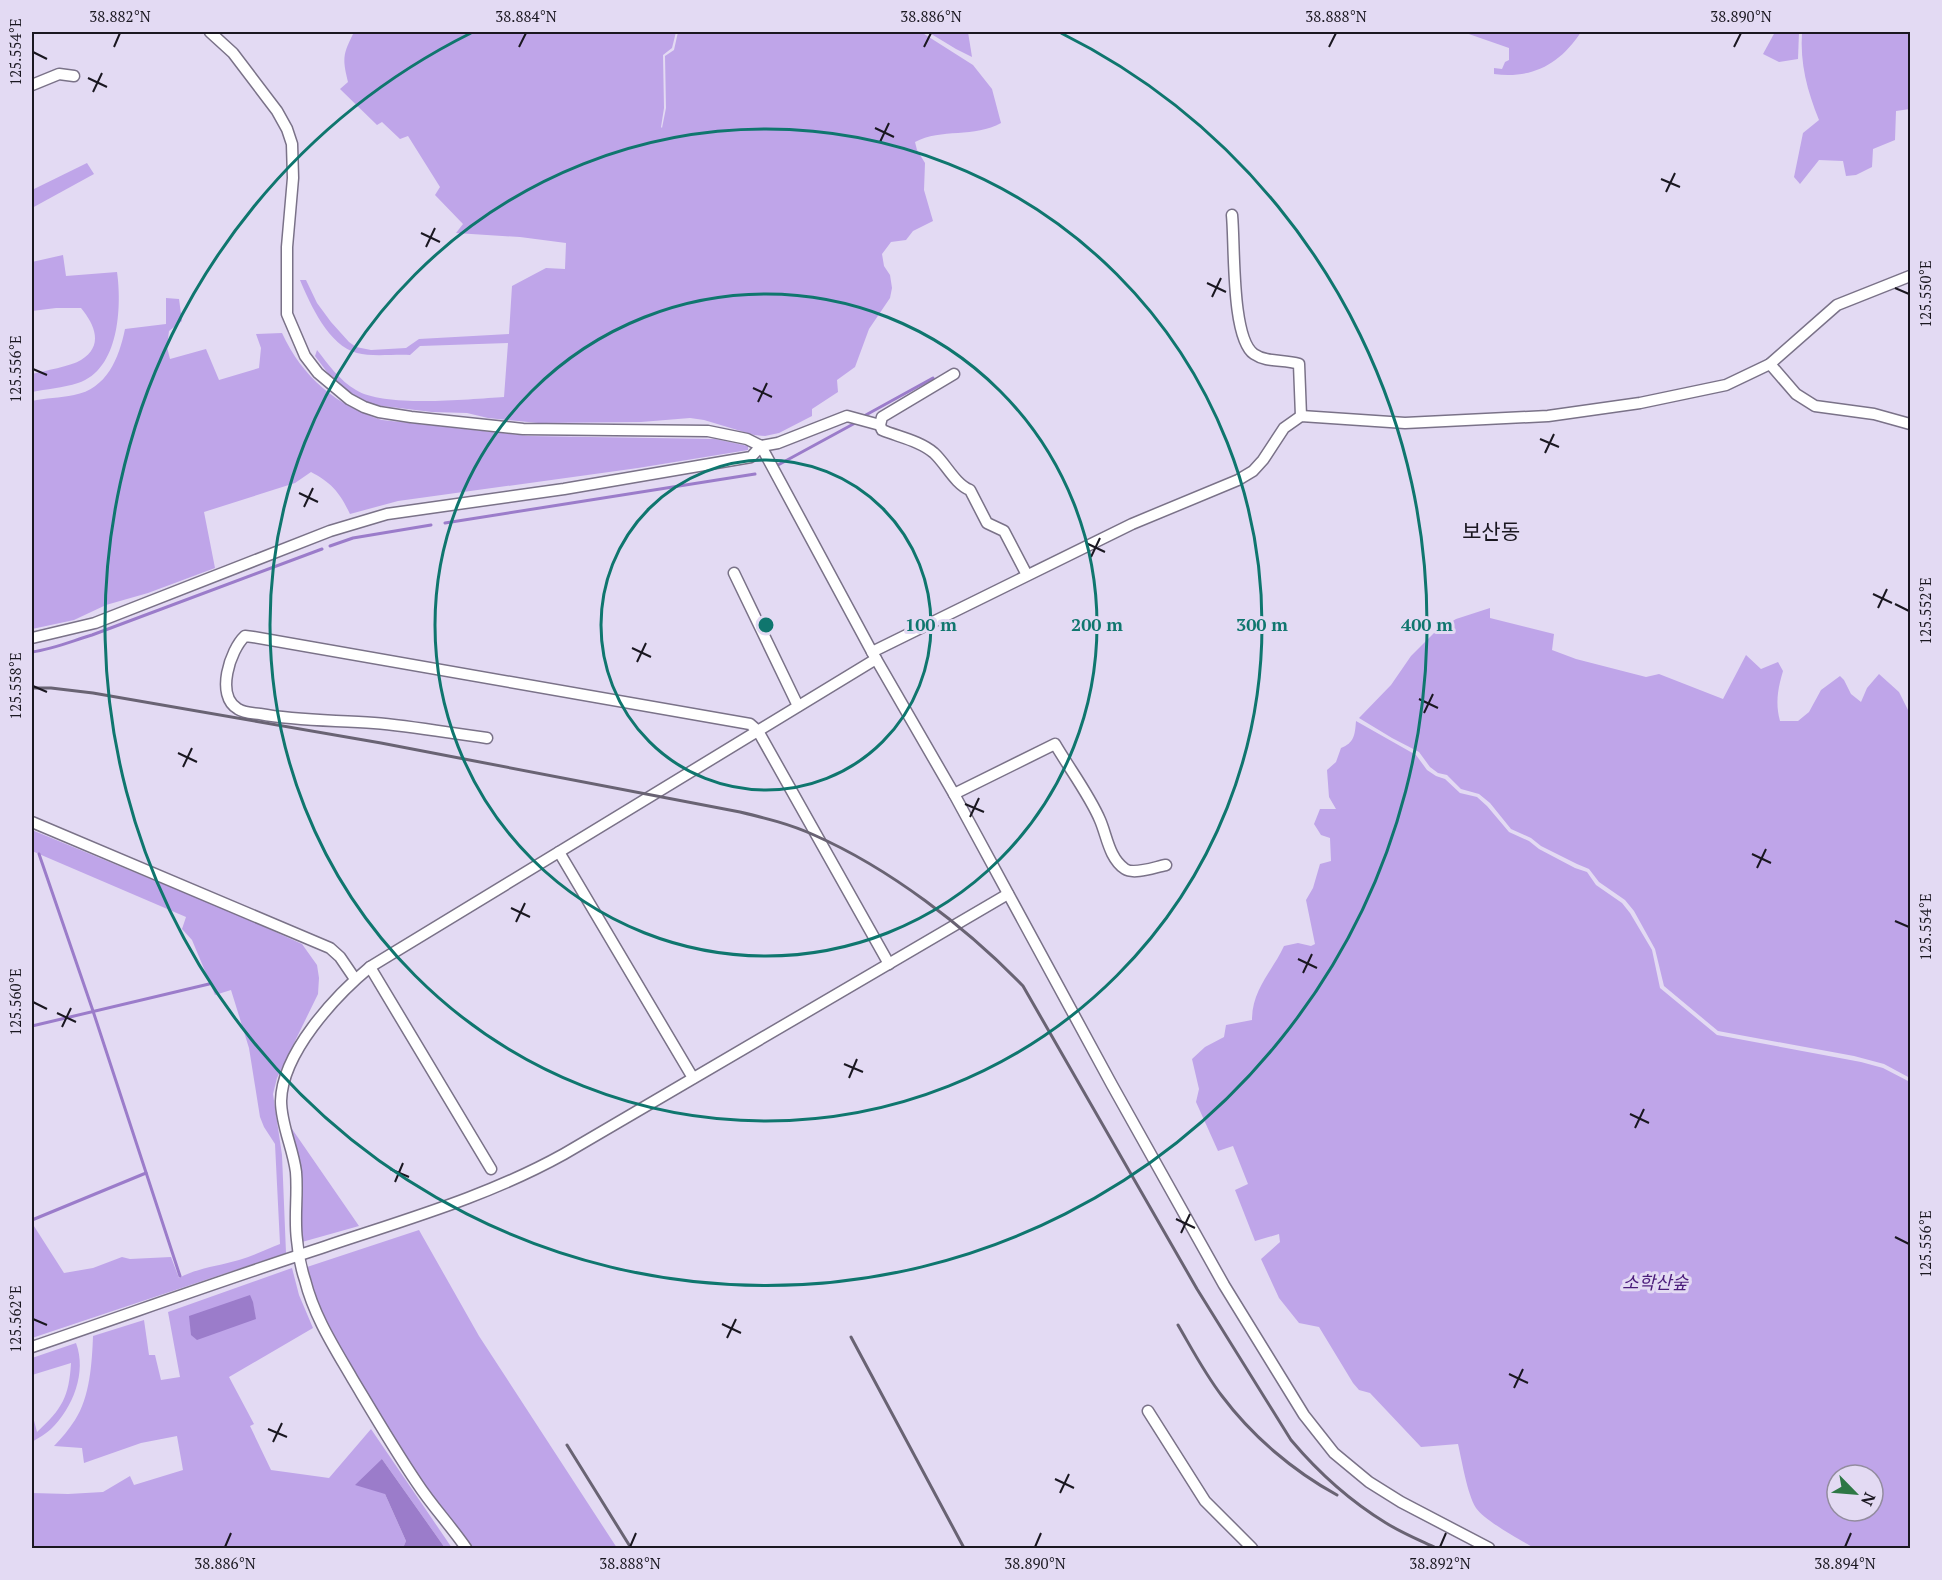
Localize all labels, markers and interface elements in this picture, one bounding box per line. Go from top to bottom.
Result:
text: 38.882°N [89,6,151,26]
text: 38.884°N [495,6,557,26]
text: 38.886°N [900,6,962,26]
text: 38.888°N [1305,6,1367,26]
text: 38.890°N [1710,6,1772,26]
text: 125.554°E [5,18,25,86]
text: 125.550°E [1915,260,1935,328]
text: 125.556°E [5,335,25,403]
district label: 보산동 [1462,517,1520,545]
text: 125.552°E [1915,577,1935,645]
text: 100 m [905,612,957,636]
text: 200 m [1071,612,1123,636]
text: 300 m [1236,612,1288,636]
text: 400 m [1401,612,1453,636]
centre of rings [756,615,776,635]
text: 125.558°E [5,652,25,720]
text: 125.554°E [1915,893,1935,961]
text: 125.560°E [5,968,25,1036]
text: 125.556°E [1915,1210,1935,1278]
park label: 소학산숲 [1622,1270,1690,1294]
text: 125.562°E [5,1285,25,1353]
north arrow [1825,1463,1885,1523]
text: N [1856,1489,1881,1509]
text: 38.886°N [194,1553,256,1573]
text: 38.888°N [599,1553,661,1573]
text: 38.890°N [1004,1553,1066,1573]
text: 38.892°N [1409,1553,1471,1573]
text: 38.894°N [1814,1553,1876,1573]

